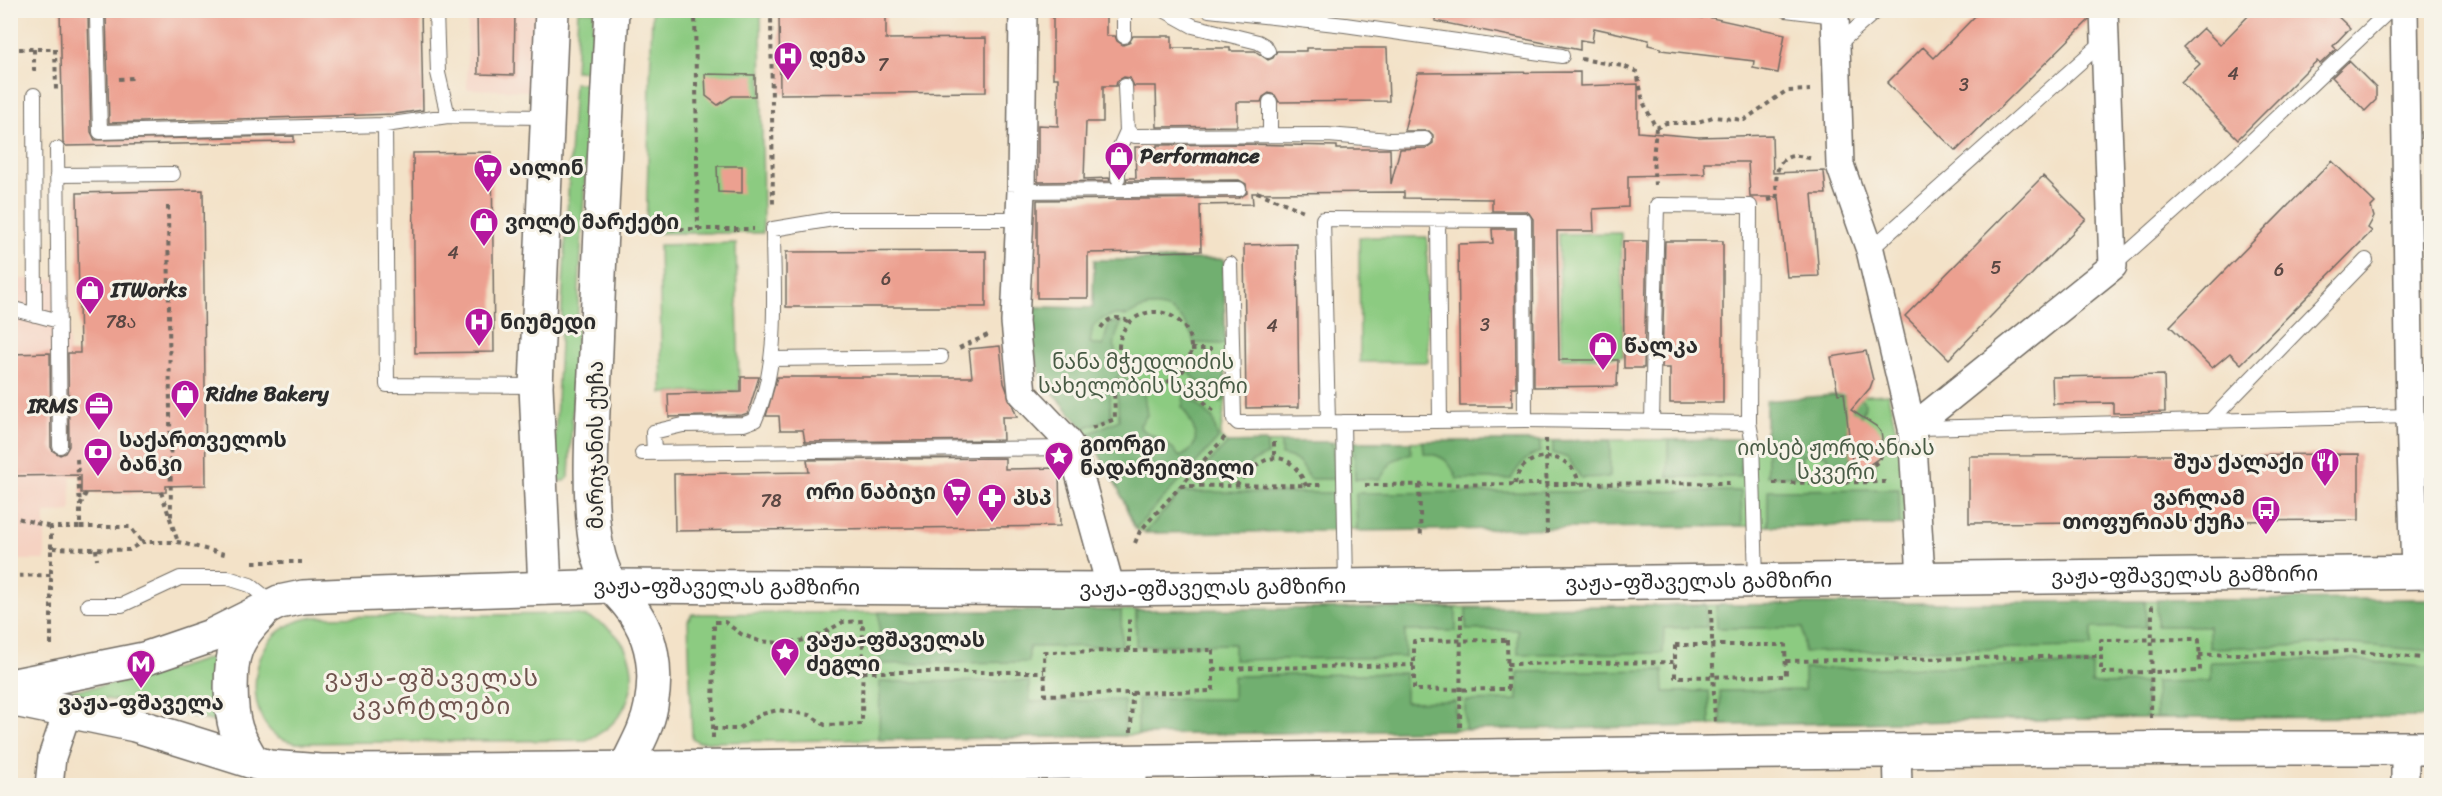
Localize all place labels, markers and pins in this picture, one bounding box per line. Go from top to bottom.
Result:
place label: დემა [809,37,866,75]
hospital icon: დემა [772,40,804,82]
place label: Performance [1140,137,1260,175]
shop icon: Performance [1103,140,1135,182]
place label: აილინ [509,149,584,187]
supermarket icon: აილინ [472,152,504,194]
place label: ვოლტ მარქეტი [505,203,679,241]
shop icon: ვოლტ მარქეტი [468,206,500,248]
place label: ITWorks [110,271,187,309]
shop icon: ITWorks [74,274,106,316]
place label: ნიუმედი [500,303,596,341]
hospital icon: ნიუმედი [463,306,495,348]
place label: წალკა [1624,327,1698,365]
shop icon: წალკა [1587,330,1619,372]
place label: Ridne Bakery [205,375,330,413]
shop icon: Ridne Bakery [169,378,201,420]
place label: IRMS [27,387,79,425]
office icon: IRMS [83,390,115,432]
place label: საქართველოს ბანკი [119,421,287,483]
place label: გიორგი ნადარეიშვილი [1080,425,1255,487]
bank icon: საქართველოს ბანკი [82,436,114,478]
place icon: გიორგი ნადარეიშვილი [1043,440,1075,482]
place label: შუა ქალაქი [2174,443,2304,481]
restaurant icon: შუა ქალაქი [2309,446,2341,488]
place label: ორი ნაბიჯი [806,473,936,511]
supermarket icon: ორი ნაბიჯი [941,476,973,518]
place label: პსპ [1013,479,1052,517]
place label: ვარლამ თოფურიას ქუჩა [2062,479,2245,541]
pharmacy icon: პსპ [976,482,1008,524]
bus stop icon: ვარლამ თოფურიას ქუჩა [2250,494,2282,536]
place label: ვაჟა-ფშაველას ძეგლი [806,621,985,683]
place icon: ვაჟა-ფშაველას ძეგლი [769,636,801,678]
metro station icon: ვაჟა-ფშაველა [125,648,157,690]
place label: ვაჟა-ფშაველა [58,684,224,722]

